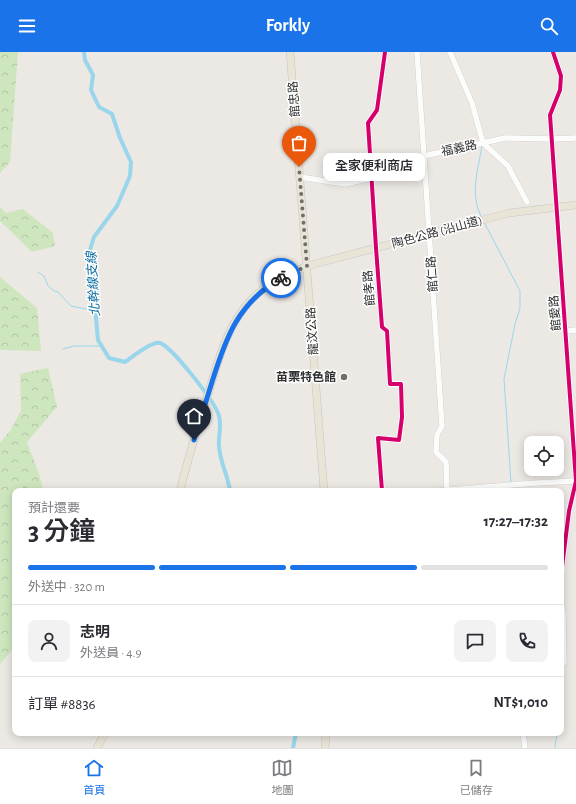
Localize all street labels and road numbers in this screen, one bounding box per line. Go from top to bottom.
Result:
street label: 館忠路 [286,81,301,117]
street label: 福義路 [440,137,478,158]
street label: 陶色公路 (沿山道) [390,213,484,250]
street label: 館仁路 [424,256,439,292]
street label: 館孝路 [360,270,377,307]
street label: 館愛路 [546,295,563,332]
street label: 龍汶公路 [303,307,320,355]

